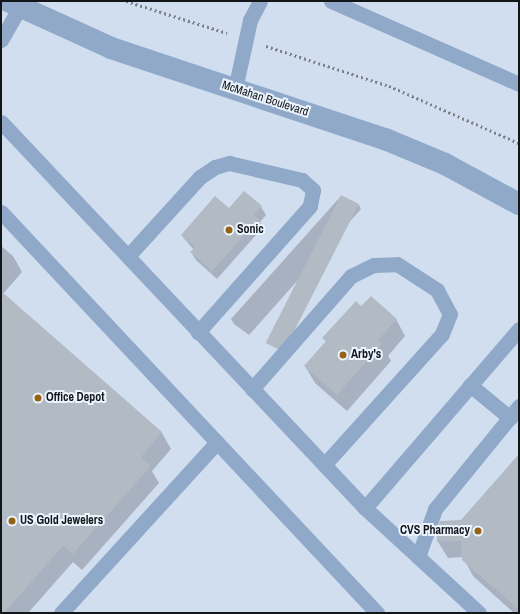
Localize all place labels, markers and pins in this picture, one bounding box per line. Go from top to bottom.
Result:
place label: Sonic [237,223,264,237]
marker: Sonic [224,225,234,235]
place label: Arby's [351,348,381,362]
marker: Arby's [338,350,348,360]
place label: Office Depot [46,391,104,405]
marker: Office Depot [33,393,43,403]
place label: US Gold Jewelers [20,514,103,528]
marker: US Gold Jewelers [7,516,17,526]
place label: CVS Pharmacy [400,524,470,538]
marker: CVS Pharmacy [473,526,483,536]

